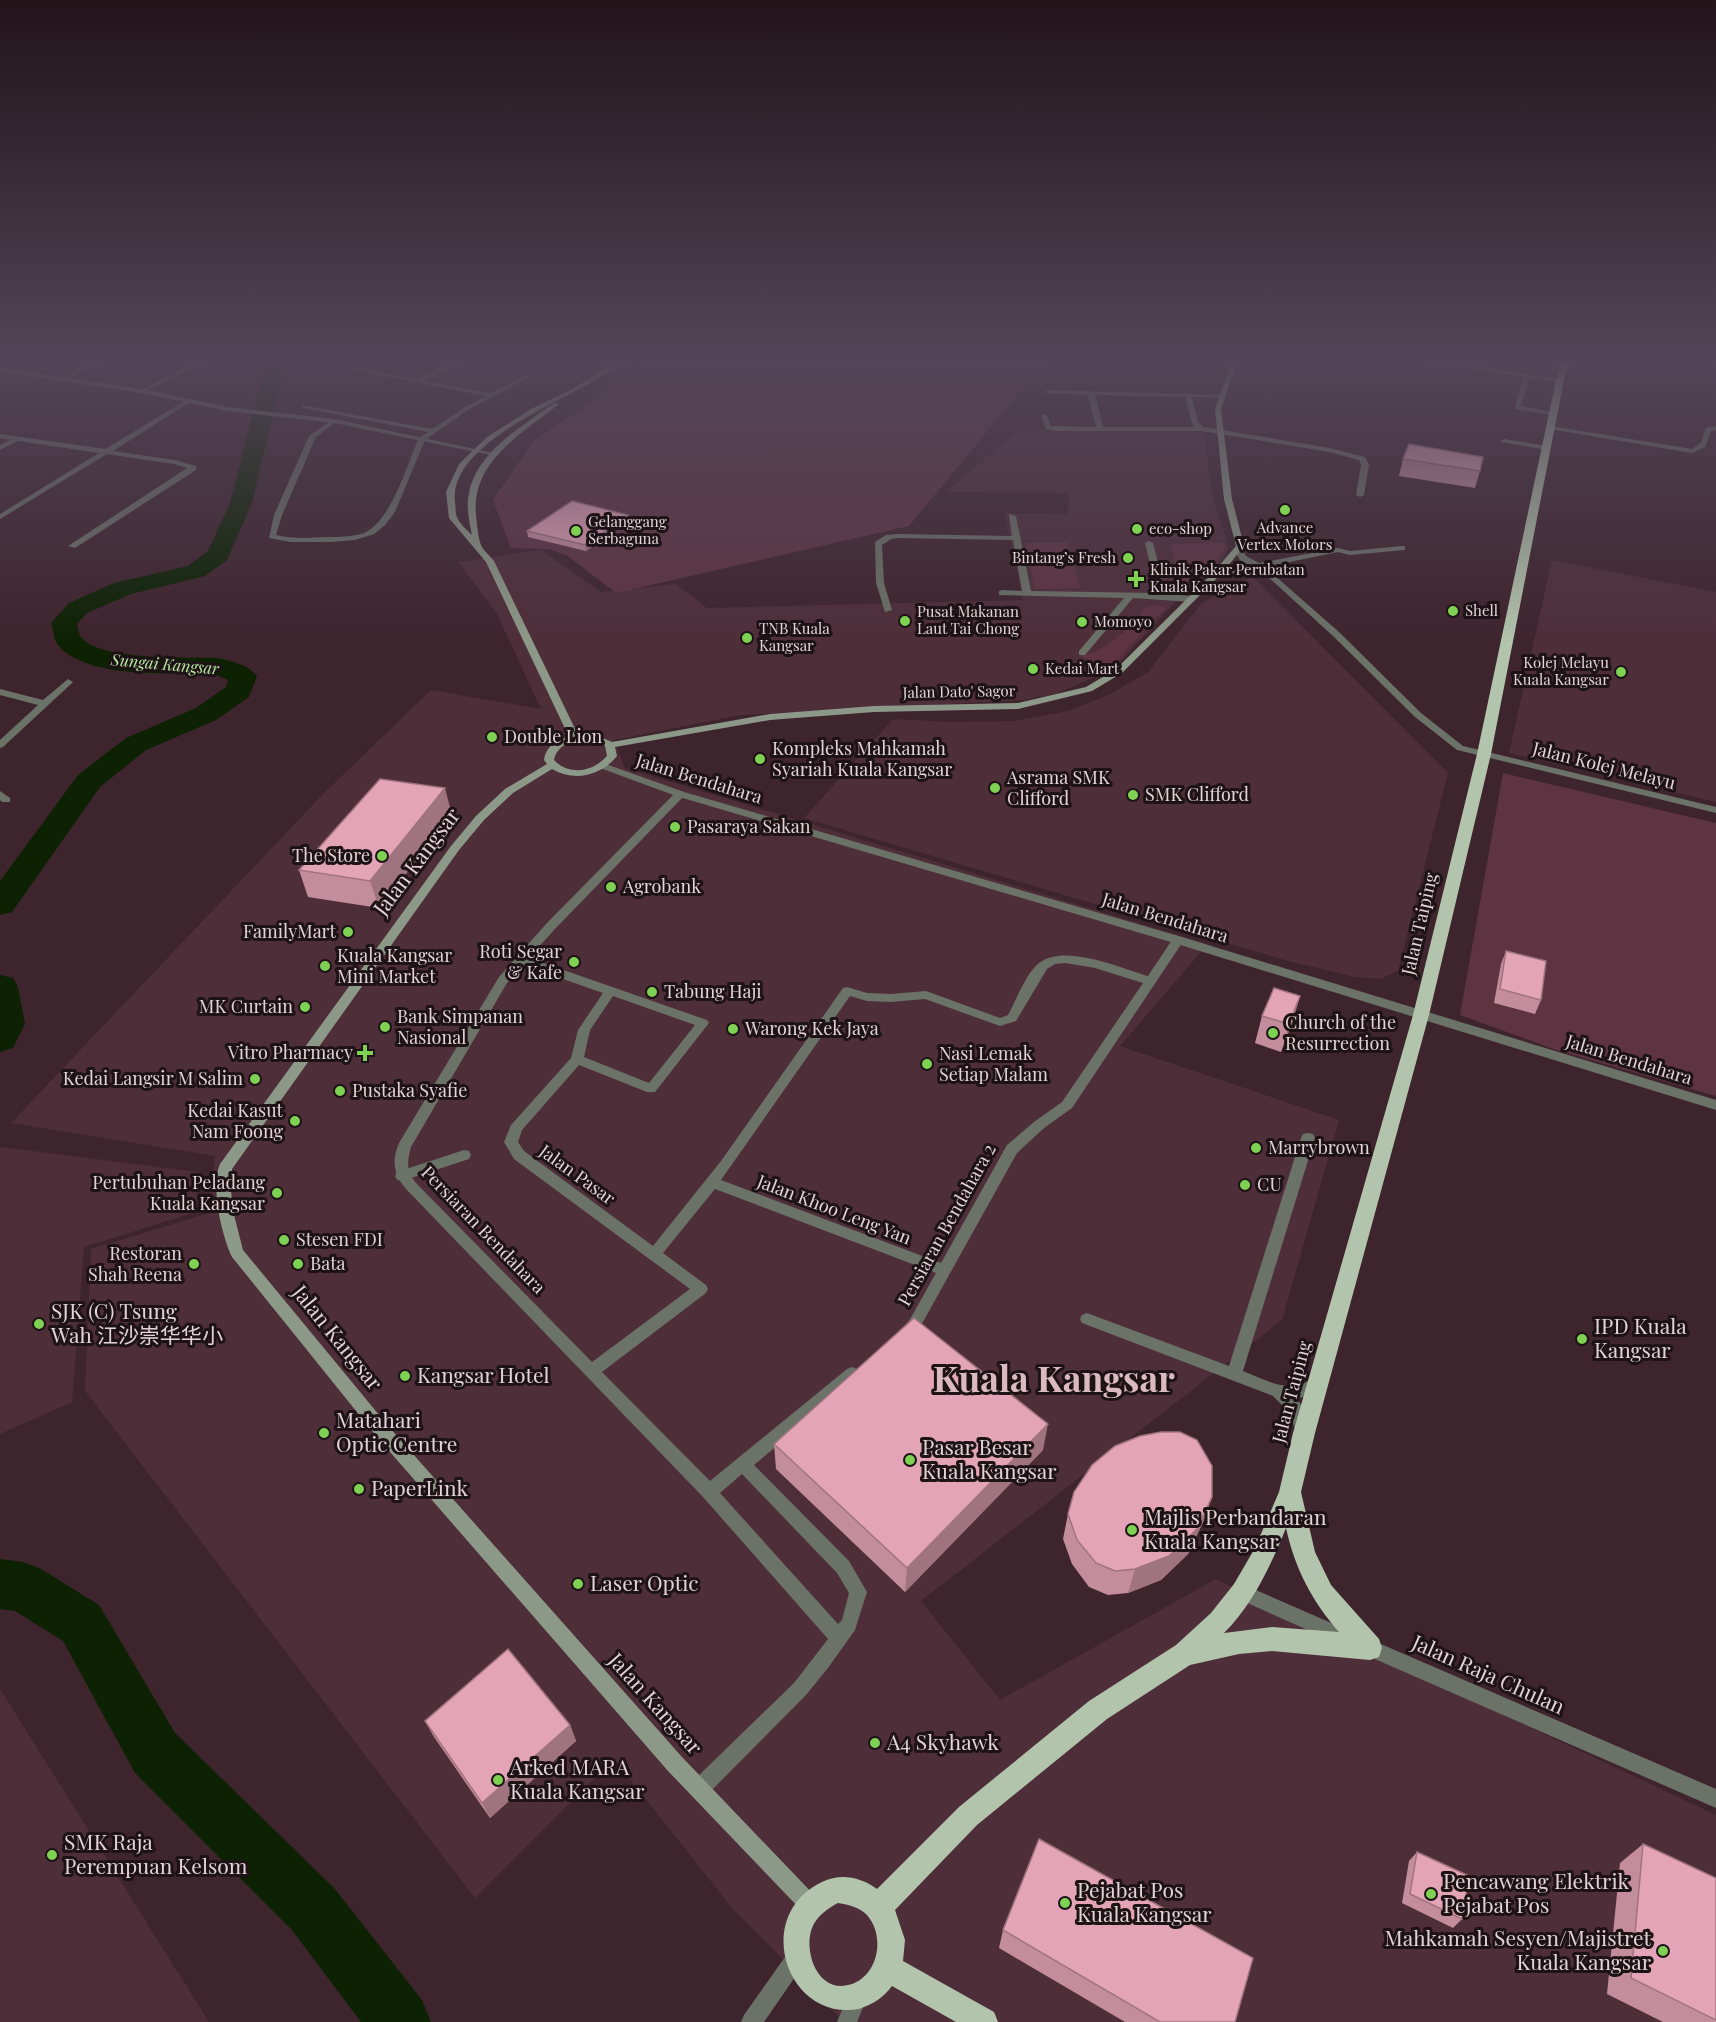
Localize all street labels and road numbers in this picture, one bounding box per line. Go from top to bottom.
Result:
street label: Jalan Dato' Sagor [902,680,1016,702]
street label: Jalan Kolej Melayu [1529,735,1679,795]
street label: Jalan Bendahara [632,747,765,809]
street label: Jalan Kangsar [365,801,465,921]
street label: Jalan Taiping [1395,870,1443,978]
street label: Jalan Bendahara [1098,886,1231,948]
street label: Jalan Bendahara [1562,1028,1695,1090]
street label: Jalan Pasar [534,1138,620,1210]
street label: Persiaran Bendahara 2 [892,1139,1001,1310]
street label: Persiaran Bendahara [416,1160,551,1298]
street label: Jalan Khoo Leng Yan [753,1168,915,1250]
street label: Jalan Kangsar [287,1277,390,1396]
street label: Jalan Taiping [1266,1338,1316,1446]
street label: Jalan Raja Chulan [1407,1627,1570,1720]
street label: Jalan Kangsar [603,1645,710,1760]

